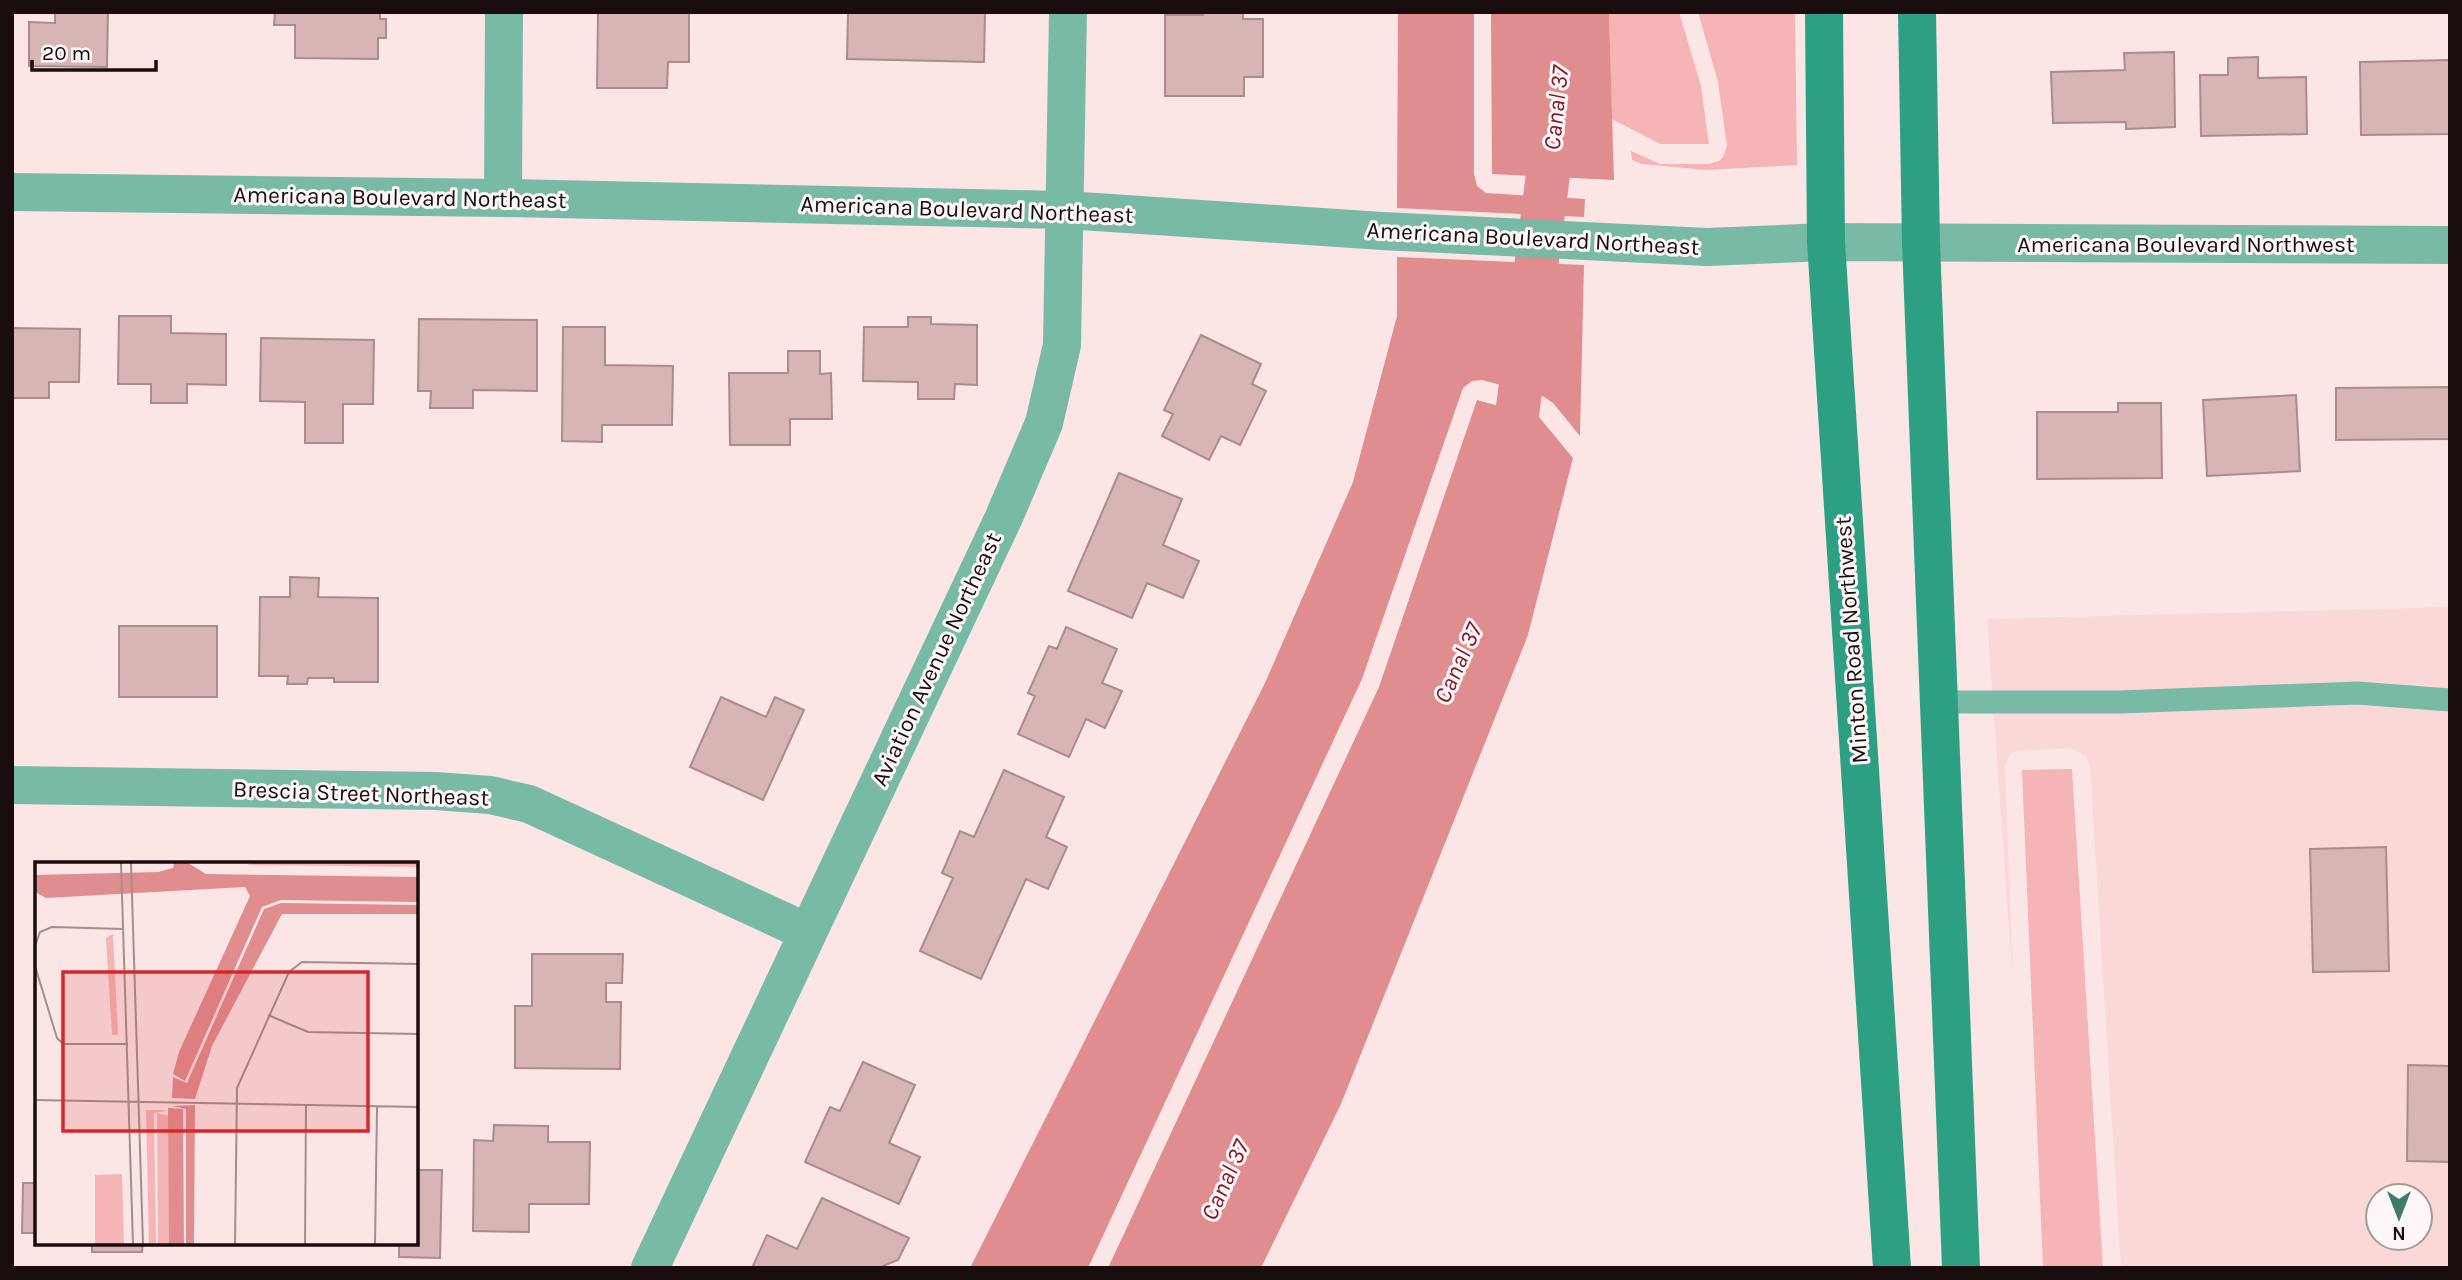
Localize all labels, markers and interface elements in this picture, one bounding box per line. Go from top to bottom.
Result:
scale bar [32,28,156,72]
text: 20 m [42,41,91,65]
water label: Canal 37 [1538,63,1575,152]
street label: Americana Boulevard Northeast [233,181,567,214]
street label: Americana Boulevard Northeast [800,190,1134,229]
street label: Americana Boulevard Northeast [1366,216,1700,261]
street label: Americana Boulevard Northwest [2017,231,2355,258]
street label: Minton Road Northwest [1829,515,1874,764]
street label: Aviation Avenue Northeast [866,528,1007,790]
water label: Canal 37 [1428,617,1489,707]
street label: Brescia Street Northeast [232,776,490,811]
inset map [35,862,418,1245]
water label: Canal 37 [1195,1134,1256,1224]
north arrow [2364,1182,2434,1252]
text: N [2392,1222,2406,1244]

